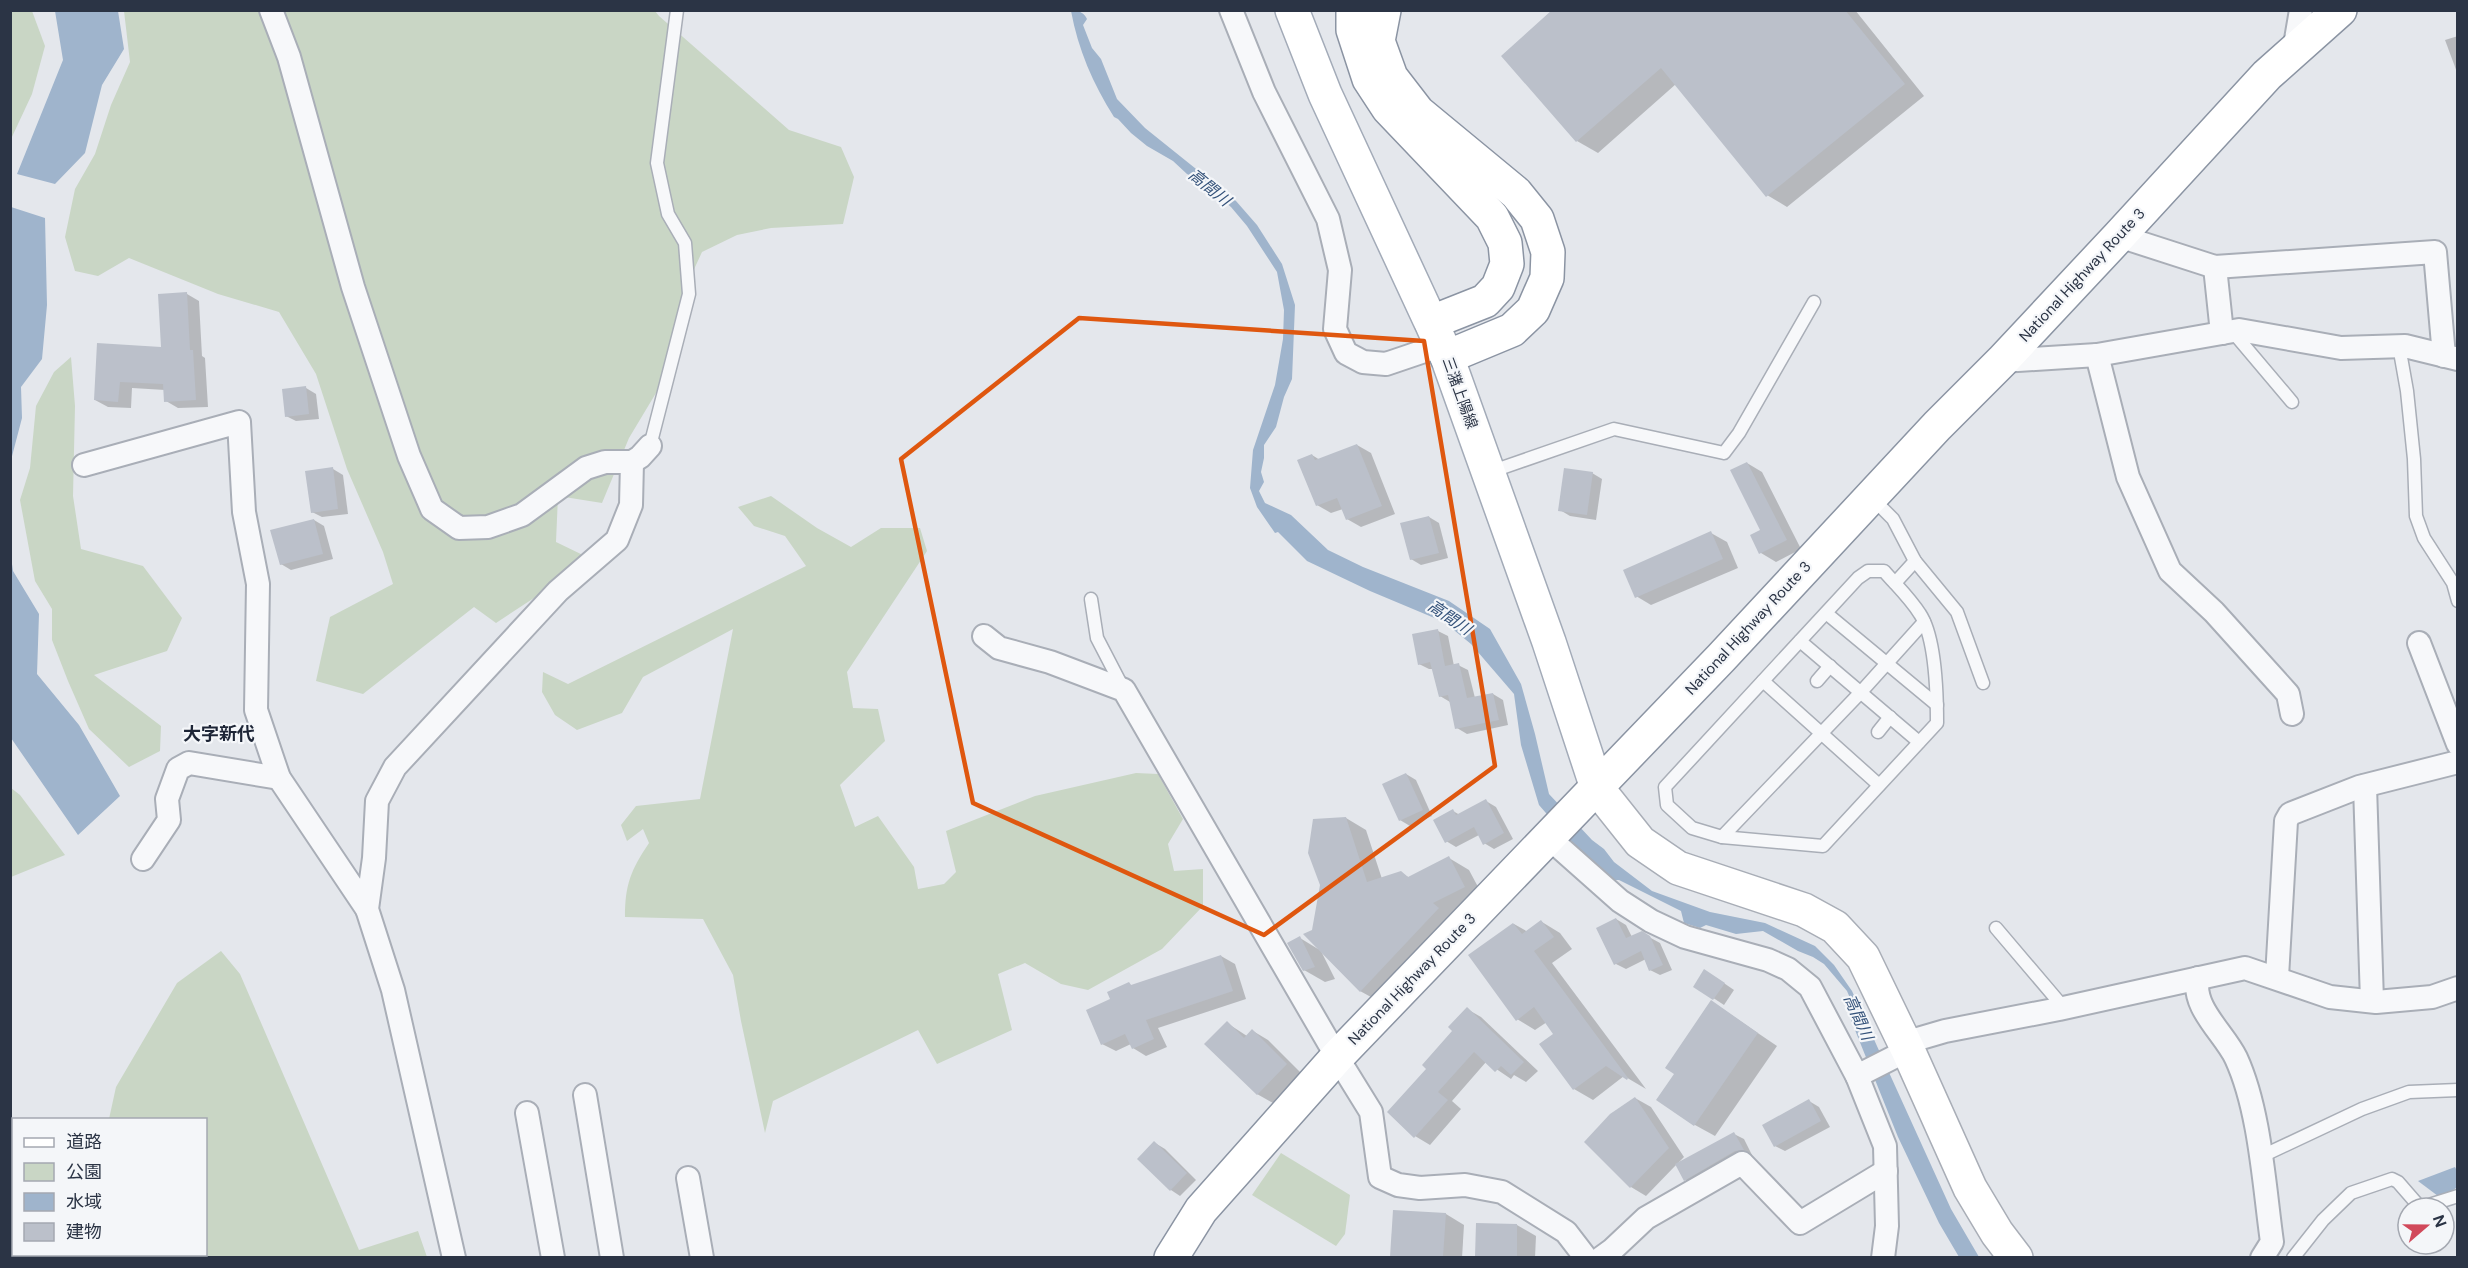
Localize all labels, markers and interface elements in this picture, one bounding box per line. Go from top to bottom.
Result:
water label: 高間川 [1184,164,1236,212]
street label: National Highway Route 3 [2015,204,2149,346]
street label: 三潴上陽線 [1438,354,1482,432]
street label: National Highway Route 3 [1681,557,1815,699]
water label: 高間川 [1424,595,1477,641]
district label: 大字新代 [183,722,255,746]
street label: National Highway Route 3 [1344,909,1480,1049]
water label: 高間川 [1839,991,1879,1045]
legend [12,1118,207,1256]
text: 道路 [66,1130,102,1154]
text: 公園 [66,1160,102,1184]
text: 水域 [66,1190,102,1214]
north arrow [2396,1196,2456,1256]
text: N [2428,1212,2451,1230]
text: 建物 [66,1220,102,1244]

